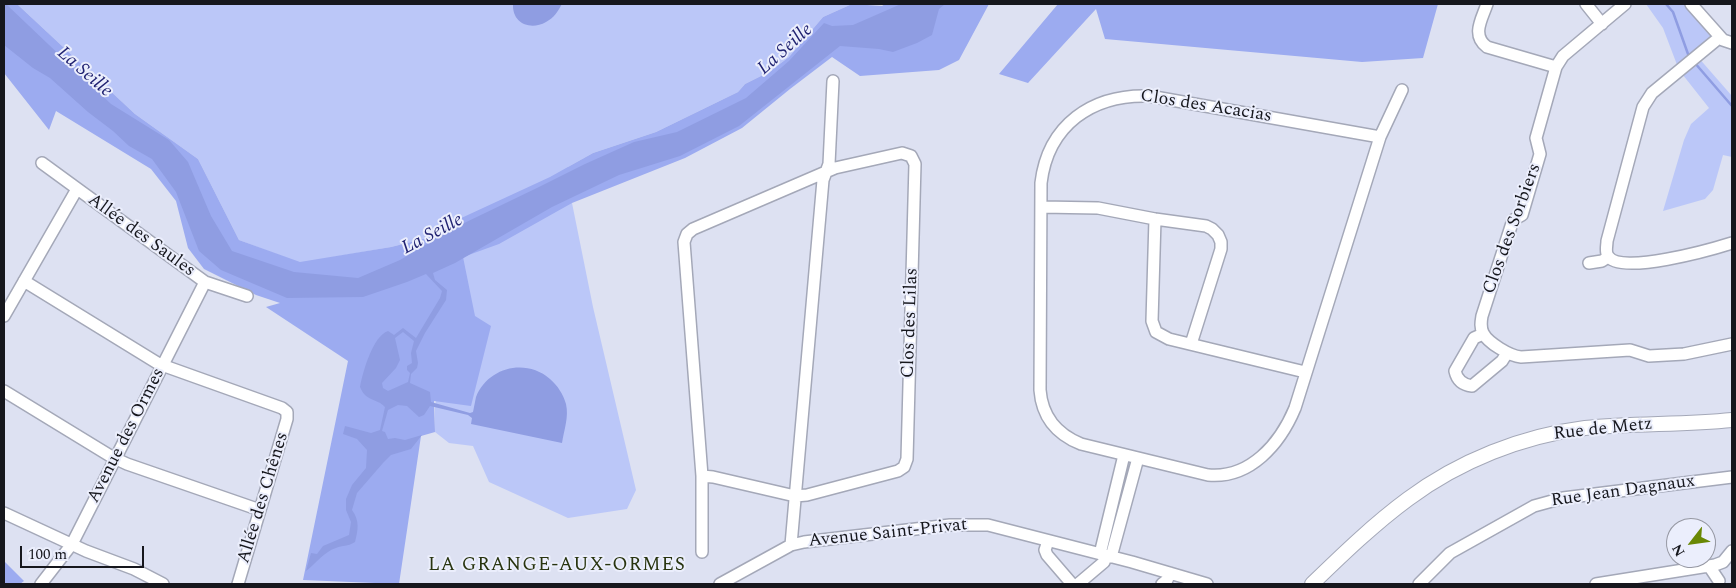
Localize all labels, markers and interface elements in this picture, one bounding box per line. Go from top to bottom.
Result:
water label: La Seille [754,19,818,81]
water label: La Seille [51,43,117,103]
street label: Clos des Acacias [1139,86,1273,128]
street label: Clos des Sorbiers [1479,161,1547,297]
street label: Allée des Saules [83,190,199,282]
water label: La Seille [398,209,468,261]
street label: Clos des Lilas [898,268,924,378]
street label: Avenue des Ormes [84,365,170,507]
street label: Rue de Metz [1552,414,1654,446]
street label: Allée des Chênes [234,430,294,566]
street label: Rue Jean Dagnaux [1550,471,1696,513]
street label: Avenue Saint-Privat [808,515,968,553]
north arrow [1666,518,1716,568]
scale bar [22,536,146,568]
text: N [1666,540,1690,560]
text: 100 m [28,543,67,566]
district label: LA GRANGE-AUX-ORMES [426,555,688,577]

